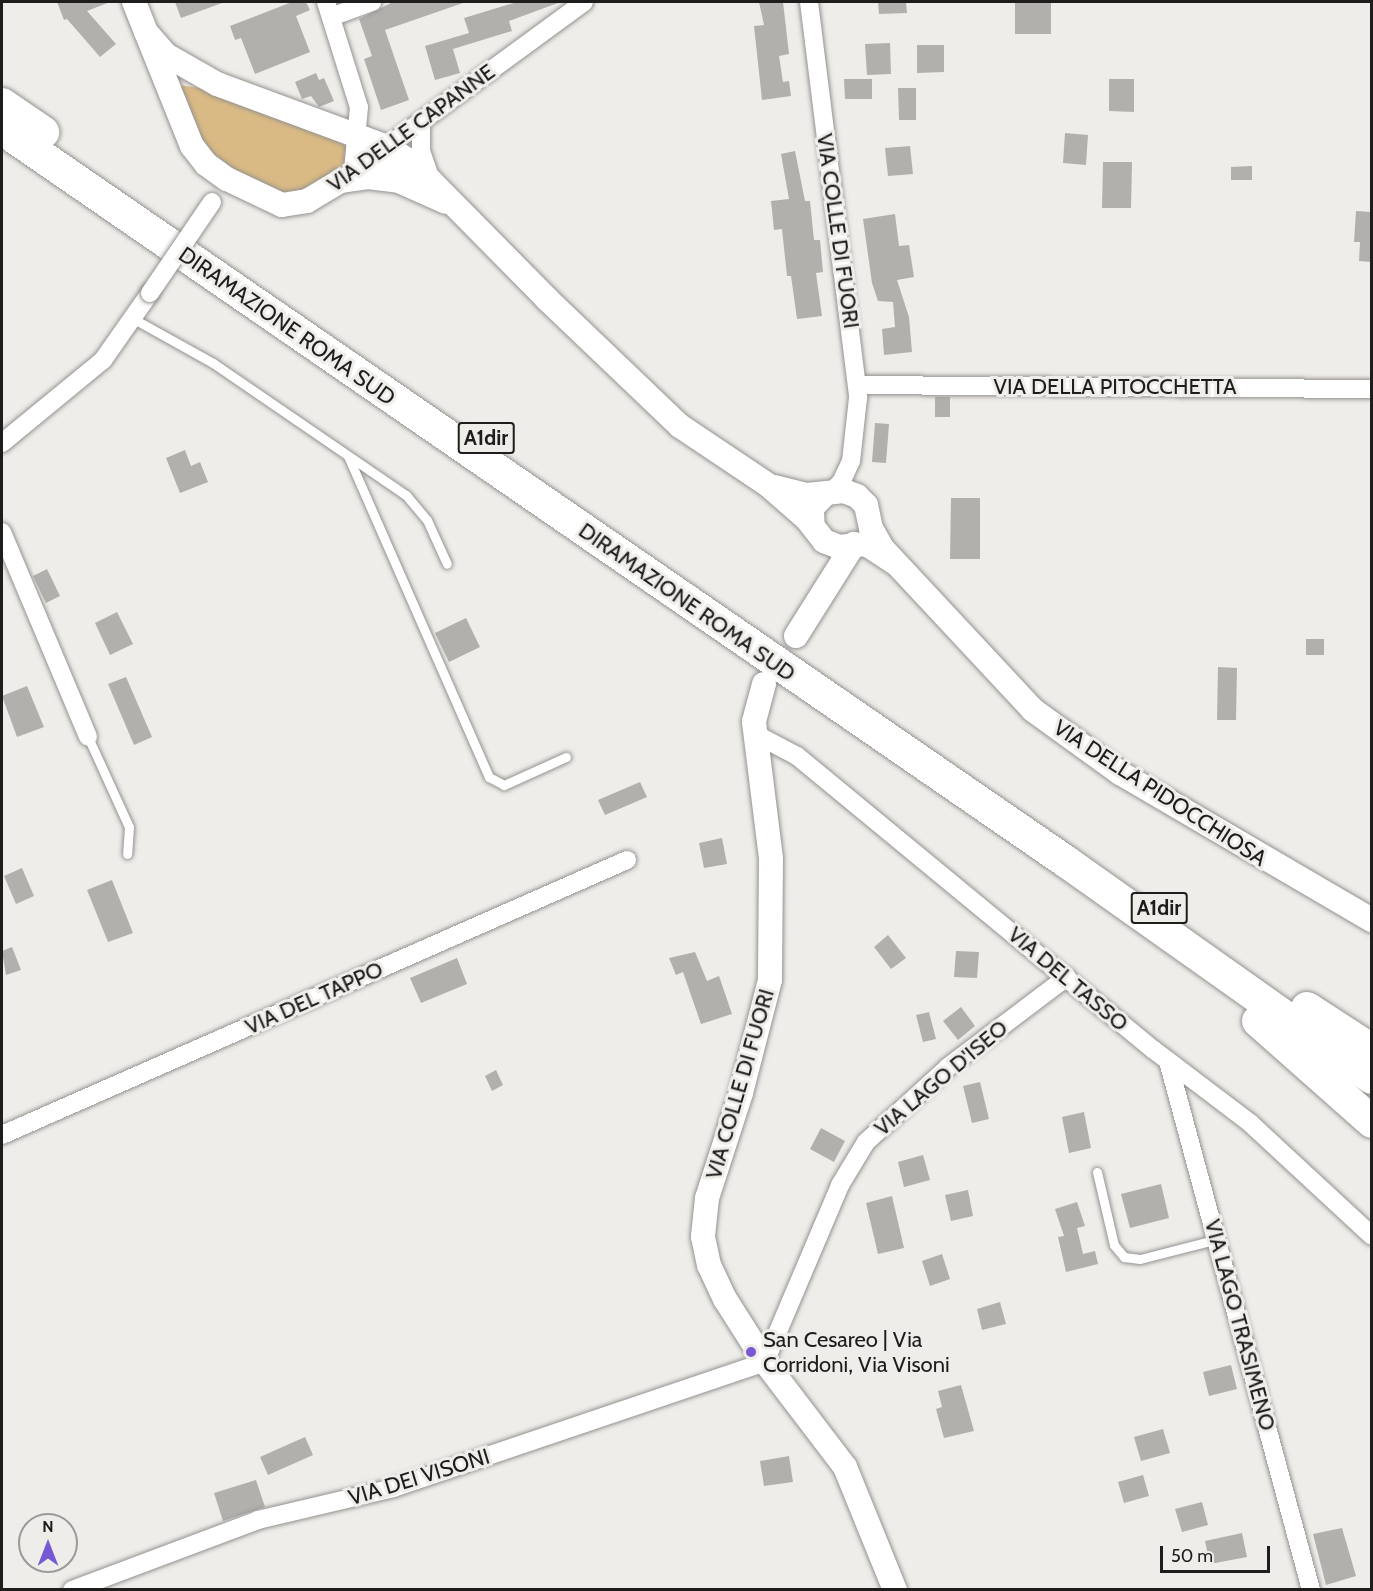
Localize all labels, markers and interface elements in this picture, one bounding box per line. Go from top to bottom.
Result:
street label: VIA DELLE CAPANNE [322,58,500,198]
street label: VIA COLLE DI FUORI [811,132,865,330]
street label: DIRAMAZIONE ROMA SUD [174,241,400,411]
street label: VIA DELLA PITOCCHETTA [994,374,1236,400]
road number: A1dir [458,420,514,456]
street label: DIRAMAZIONE ROMA SUD [574,517,800,687]
street label: VIA DELLA PIDOCCHIOSA [1049,714,1271,872]
road number: A1dir [1130,890,1188,926]
street label: VIA DEL TASSO [1003,921,1133,1037]
street label: VIA DEL TAPPO [241,956,387,1040]
street label: VIA COLLE DI FUORI [700,986,780,1182]
street label: VIA LAGO D'ISEO [869,1015,1013,1141]
street label: VIA LAGO TRASIMENO [1199,1216,1281,1434]
place label: San Cesareo | Via Corridoni, Via Visoni [763,1326,950,1378]
marker: San Cesareo | Via Corridoni, Via Visoni [744,1345,758,1359]
street label: VIA DEI VISONI [345,1443,493,1511]
north arrow [18,1513,78,1573]
text: N [42,1517,54,1536]
scale bar [1163,1534,1272,1572]
text: 50 m [1171,1545,1213,1567]

